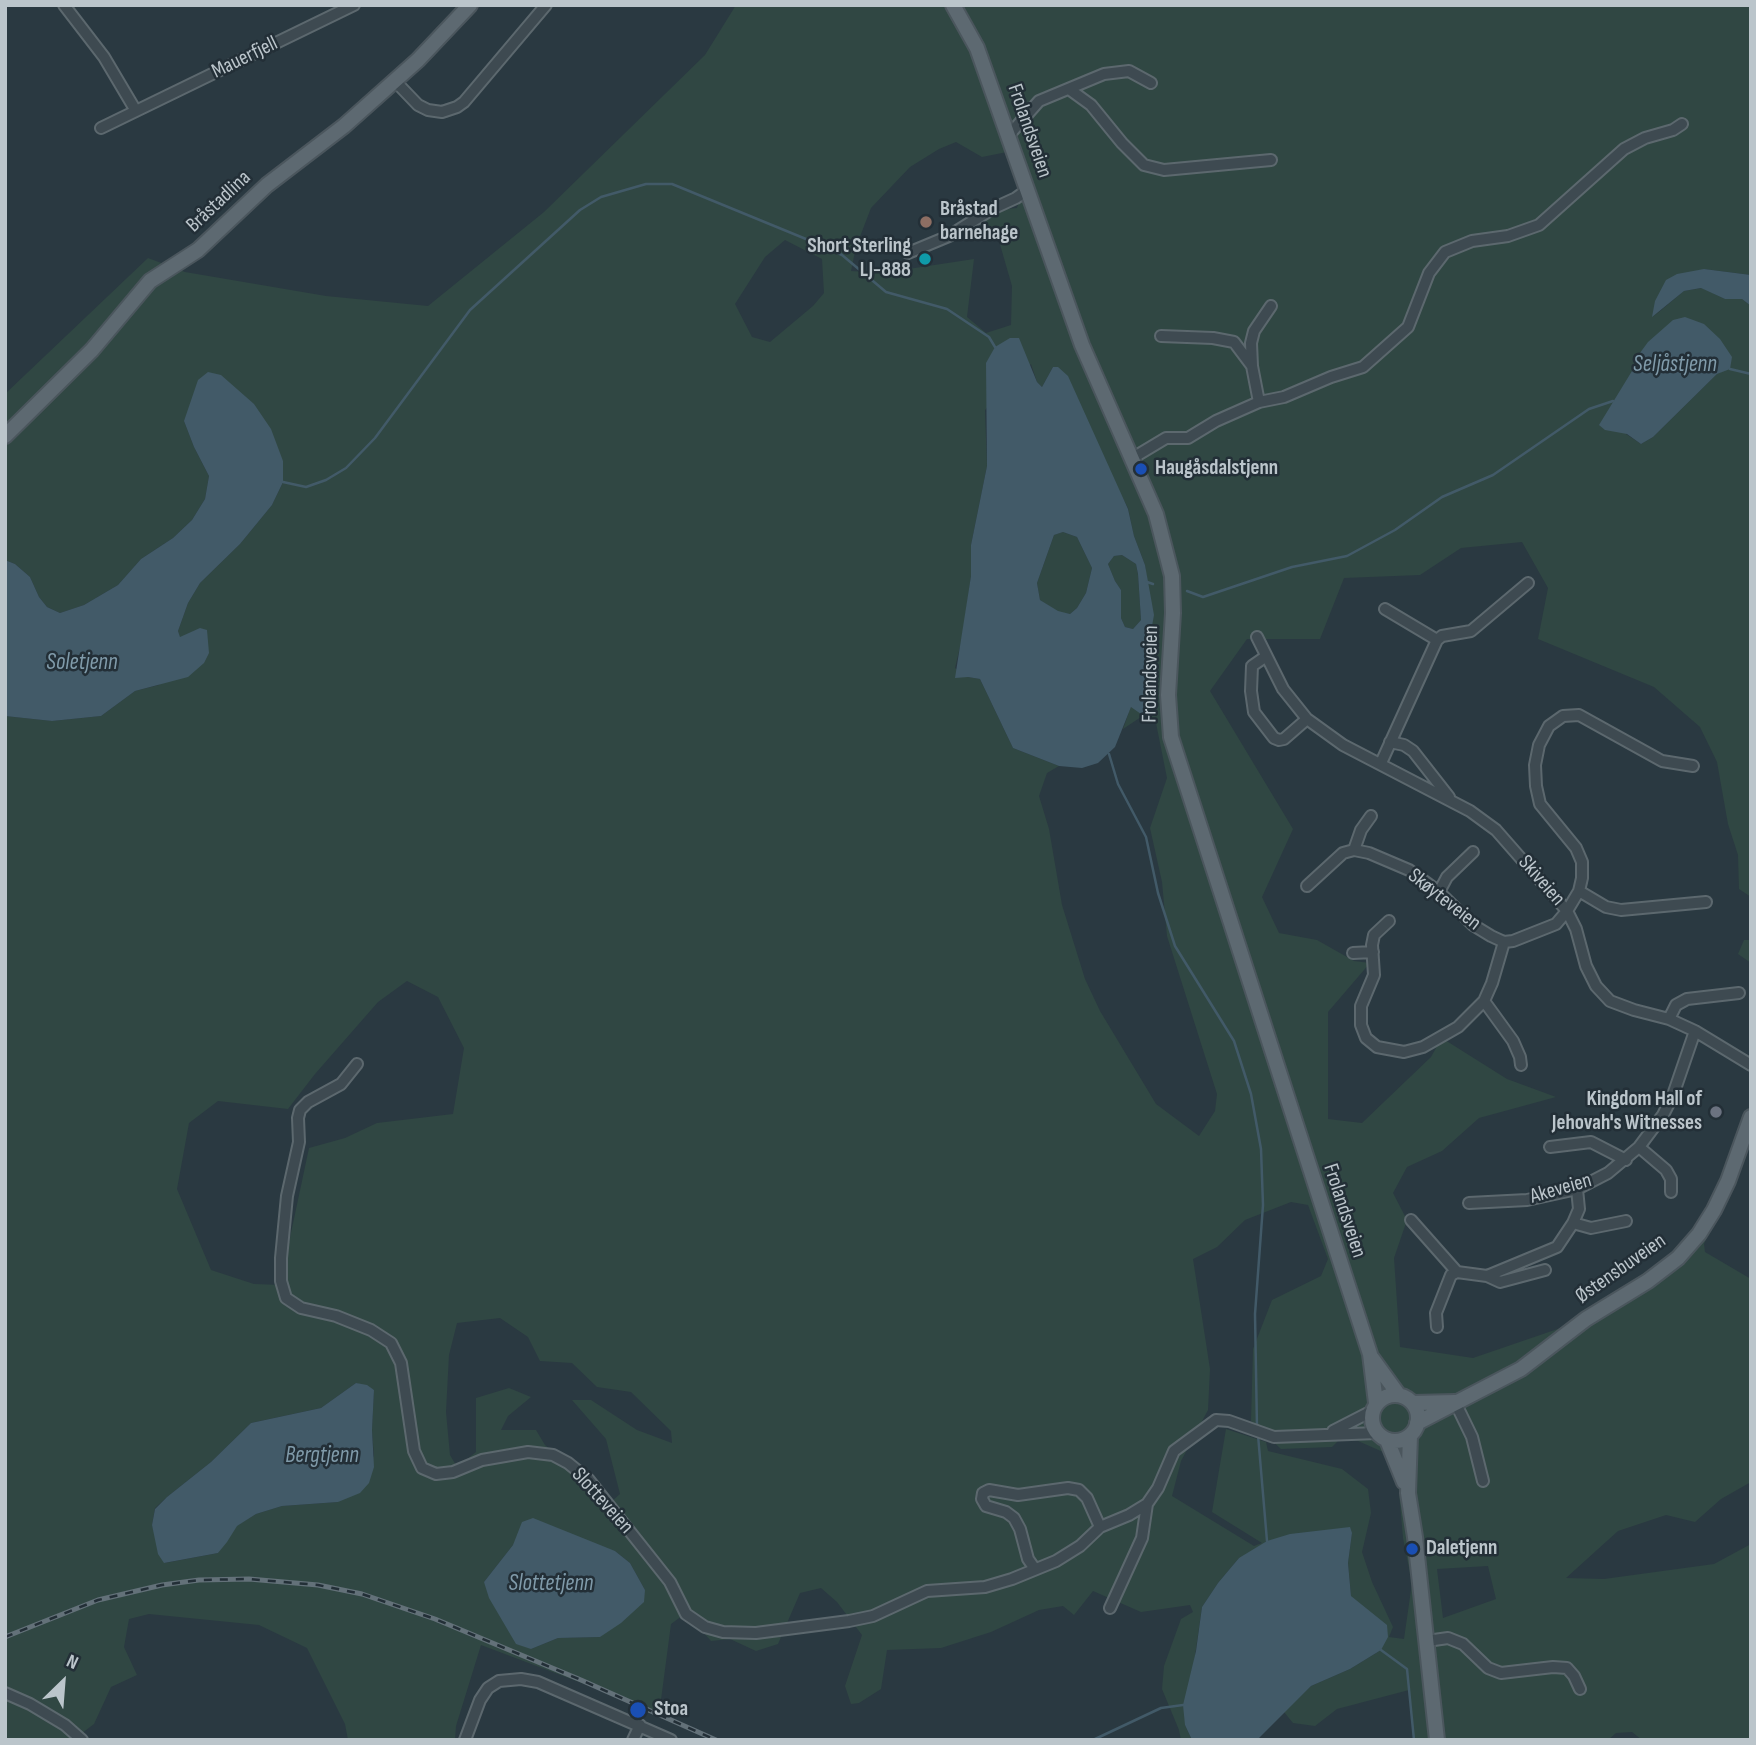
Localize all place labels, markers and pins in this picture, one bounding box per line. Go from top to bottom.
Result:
place label: Bråstad barnehage [940,197,1018,247]
marker: Bråstad barnehage [918,214,934,230]
place label: Short Sterling LJ-888 [807,234,911,284]
marker: Short Sterling LJ-888 [917,251,933,267]
place label: Haugåsdalstjenn [1155,456,1278,482]
marker: Haugåsdalstjenn [1133,461,1149,477]
place label: Kingdom Hall of Jehovah's Witnesses [1552,1087,1702,1137]
marker: Kingdom Hall of Jehovah's Witnesses [1708,1104,1724,1120]
place label: Daletjenn [1426,1536,1497,1562]
marker: Daletjenn [1404,1541,1420,1557]
place label: Stoa [654,1697,688,1723]
marker: Stoa [628,1700,648,1720]

